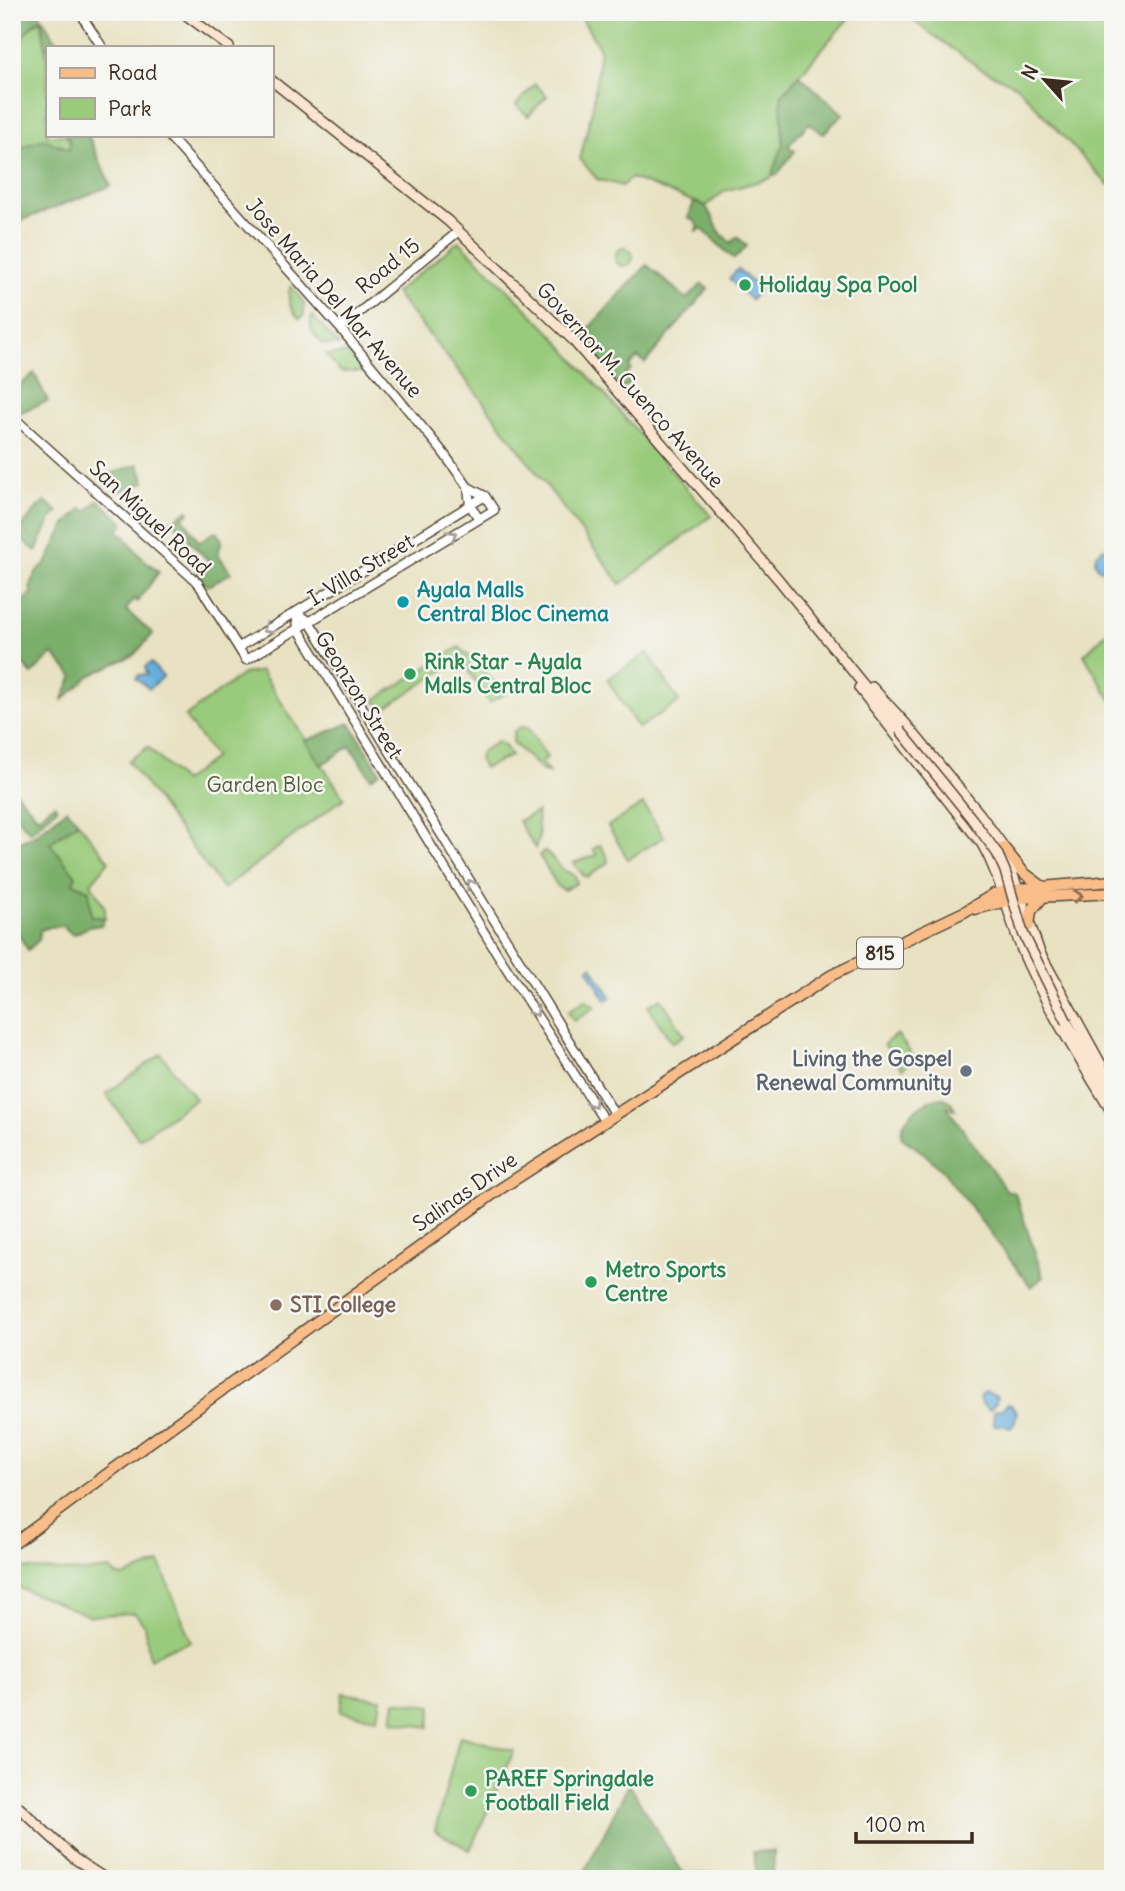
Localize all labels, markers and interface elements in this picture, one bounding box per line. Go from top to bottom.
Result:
legend [46,46,273,136]
north arrow [1010,46,1080,116]
text: Road [108,59,157,86]
text: N [1016,61,1044,84]
text: Park [108,95,151,122]
street label: Jose Maria Del Mar Avenue [240,192,429,403]
street label: Road 15 [350,232,425,300]
place label: Holiday Spa Pool [759,271,918,298]
street label: Governor M. Cuenco Avenue [531,276,730,493]
marker: Holiday Spa Pool [737,277,753,293]
street label: San Miguel Road [84,454,217,581]
street label: I. Villa Street [303,527,419,612]
one-way arrow [444,531,457,544]
place label: Ayala Malls Central Bloc Cinema [417,576,609,627]
marker: Ayala Malls Central Bloc Cinema [395,594,411,610]
one-way arrow [262,621,275,634]
street label: Geonzon Street [309,626,409,764]
place label: Rink Star - Ayala Malls Central Bloc [424,648,592,699]
marker: Rink Star - Ayala Malls Central Bloc [402,666,418,682]
park label: Garden Bloc [206,771,324,798]
one-way arrow [466,879,479,892]
one-way arrow [1073,888,1084,904]
road number: 815 [857,937,903,968]
one-way arrow [527,1005,540,1018]
place label: Living the Gospel Renewal Community [756,1045,952,1096]
marker: Living the Gospel Renewal Community [958,1063,974,1079]
one-way arrow [585,1095,598,1108]
street label: Salinas Drive [407,1146,522,1237]
place label: Metro Sports Centre [605,1256,727,1307]
marker: Metro Sports Centre [583,1274,599,1290]
place label: STI College [290,1291,396,1318]
marker: STI College [268,1297,284,1313]
place label: PAREF Springdale Football Field [485,1765,654,1816]
marker: PAREF Springdale Football Field [463,1783,479,1799]
scale bar [856,1800,971,1844]
text: 100 m [866,1811,925,1838]

